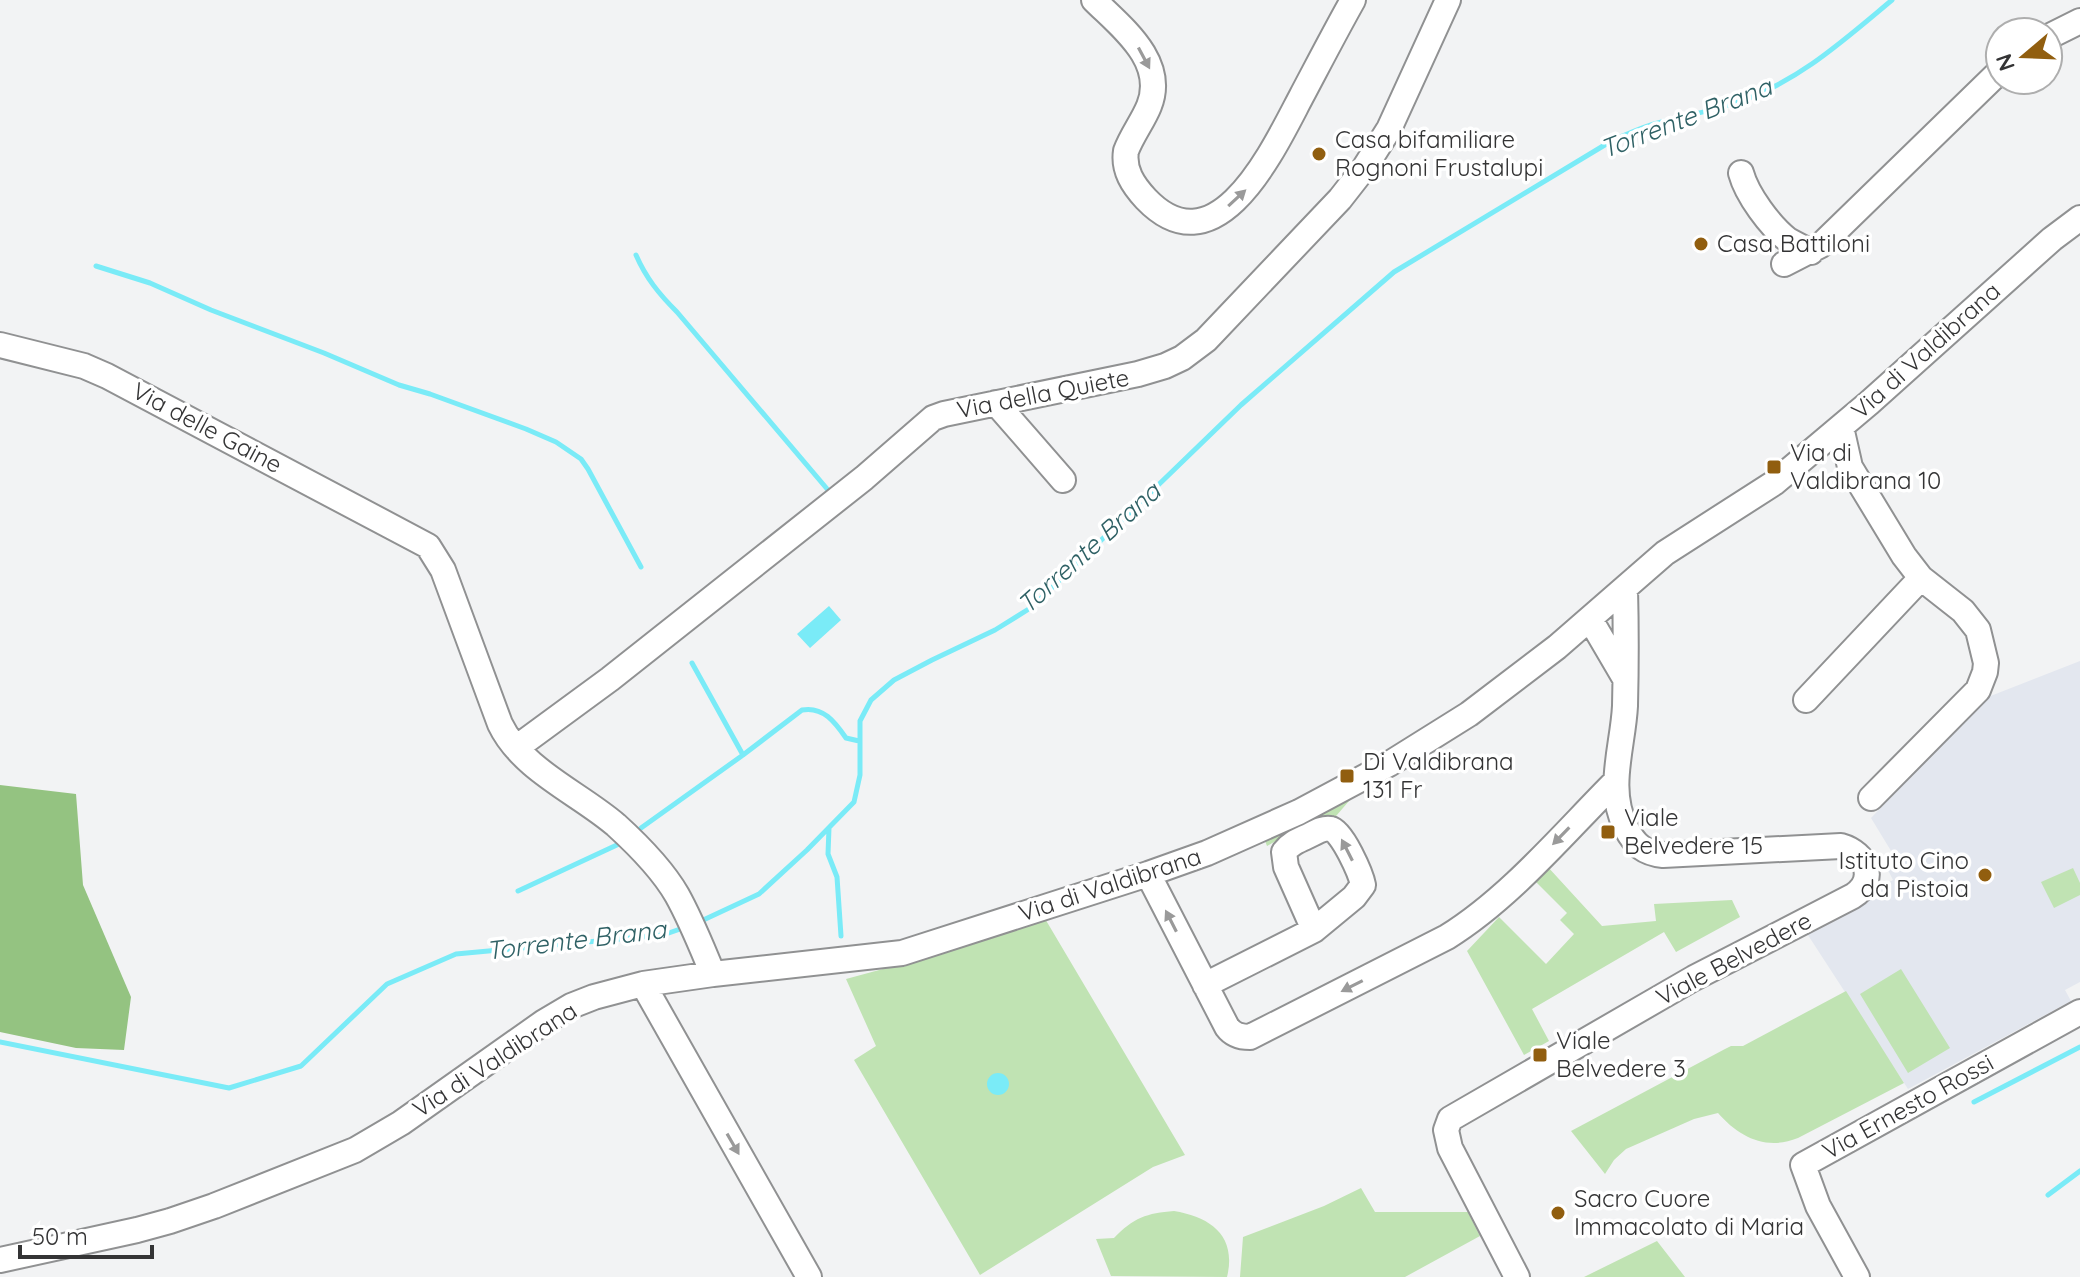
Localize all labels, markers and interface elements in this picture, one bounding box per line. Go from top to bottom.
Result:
north arrow [1984,16,2064,96]
one-way arrow [1138,47,1151,70]
text: N [1989,50,2021,75]
water label: Torrente Brana [1595,69,1777,165]
place label: Casa bifamiliare Rognoni Frustalupi [1335,124,1543,182]
marker: Casa bifamiliare Rognoni Frustalupi [1310,145,1328,163]
one-way arrow [1227,190,1246,208]
place label: Casa Battiloni [1717,228,1870,258]
marker: Casa Battiloni [1692,235,1710,253]
street label: Via di Valdibrana [1845,276,2006,425]
street label: Via della Quiete [954,362,1132,424]
street label: Via delle Gaine [127,375,288,479]
place label: Via di Valdibrana 10 [1790,437,1941,495]
marker: Via di Valdibrana 10 [1765,458,1783,476]
water label: Torrente Brana [1010,474,1168,620]
place label: Di Valdibrana 131 Fr [1363,746,1514,804]
marker: Di Valdibrana 131 Fr [1338,767,1356,785]
place label: Viale Belvedere 15 [1624,802,1763,860]
marker: Viale Belvedere 15 [1599,823,1617,841]
one-way arrow [1552,826,1571,845]
one-way arrow [1341,838,1354,861]
street label: Via di Valdibrana [1015,840,1205,928]
place label: Istituto Cino da Pistoia [1838,845,1969,903]
marker: Istituto Cino da Pistoia [1976,866,1994,884]
street label: Viale Belvedere [1651,905,1816,1012]
one-way arrow [1165,909,1178,932]
water label: Torrente Brana [484,912,669,967]
one-way arrow [1340,979,1363,993]
street label: Via di Valdibrana [407,995,582,1123]
place label: Viale Belvedere 3 [1556,1025,1686,1083]
marker: Viale Belvedere 3 [1531,1046,1549,1064]
street label: Via Ernesto Rossi [1817,1047,1998,1166]
one-way arrow [726,1132,740,1155]
place label: Sacro Cuore Immacolato di Maria [1574,1183,1804,1241]
marker: Sacro Cuore Immacolato di Maria [1549,1204,1567,1222]
scale bar [20,1209,152,1259]
text: 50 m [32,1221,88,1251]

